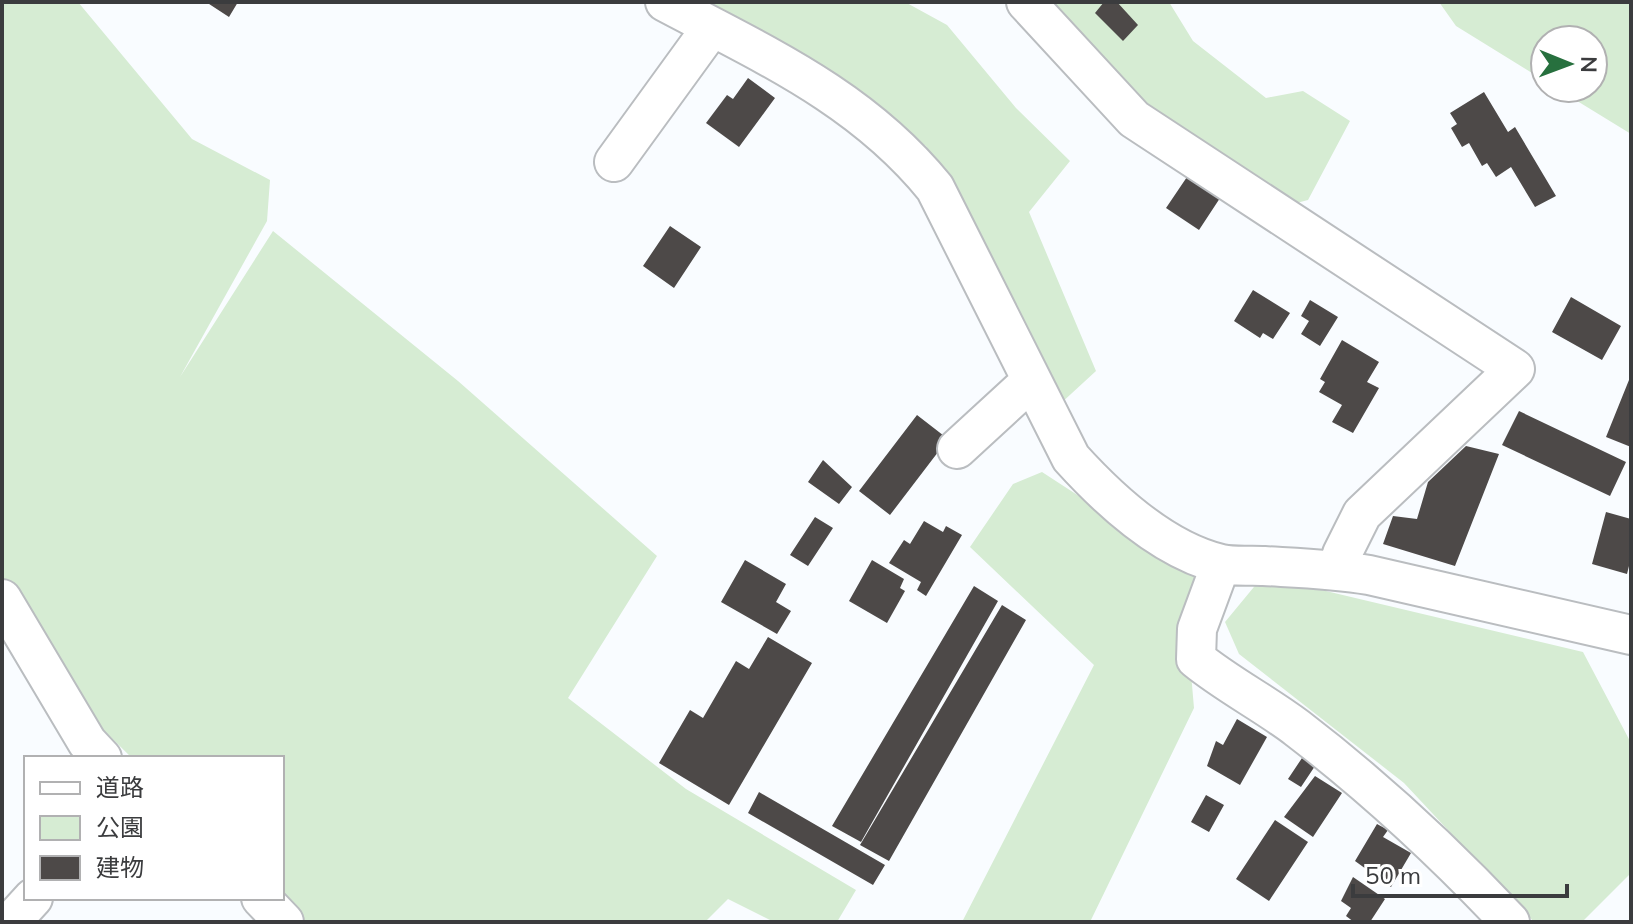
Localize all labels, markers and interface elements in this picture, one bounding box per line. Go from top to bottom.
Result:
north arrow [1529,24,1609,104]
text: N [1575,56,1603,73]
legend [24,756,284,900]
text: 道路 [96,772,144,802]
text: 公園 [96,812,144,842]
scale bar [1353,848,1567,898]
text: 建物 [96,852,144,882]
text: 50 m [1365,860,1421,890]

